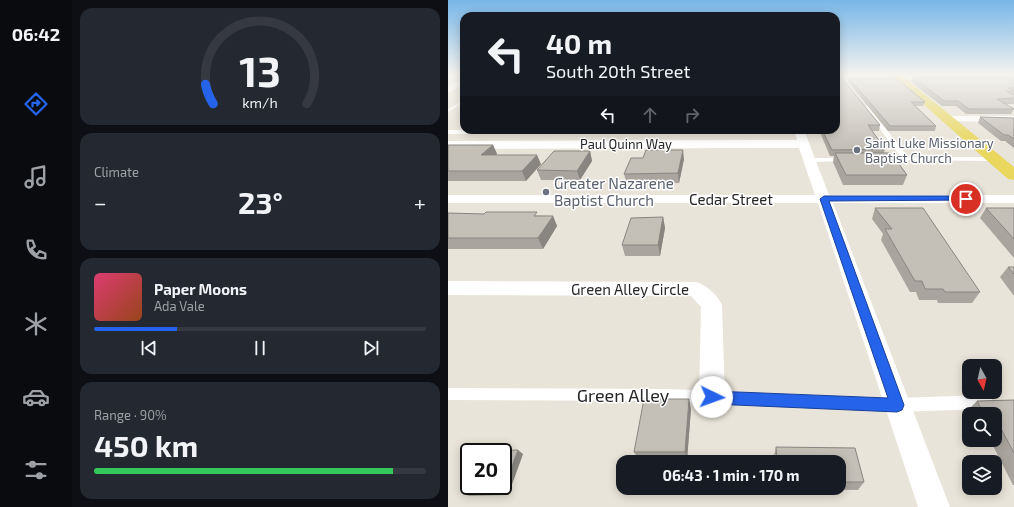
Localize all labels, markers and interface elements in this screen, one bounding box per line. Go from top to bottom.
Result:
text: 06:42 [12,23,60,45]
text: 40 m [546,26,612,60]
icon: left [480,28,532,80]
text: 13 [239,45,281,95]
text: South 20th Street [546,60,690,82]
icon: directions [22,90,50,118]
text: km/h [242,94,278,111]
icon: left [597,104,619,126]
icon: ahead [639,104,661,126]
icon: right [681,104,703,126]
place label: Saint Luke Missionary Baptist Church [865,135,994,166]
street label: Paul Quinn Way [580,136,672,152]
marker: Saint Luke Missionary Baptist Church [852,145,862,155]
icon: music [22,163,50,191]
text: Climate [94,164,139,180]
place label: Greater Nazarene Baptist Church [554,174,674,209]
pin [949,182,983,216]
text: 23° [238,184,283,220]
marker: Greater Nazarene Baptist Church [541,187,551,197]
icon: arrive [955,188,977,210]
text: − [94,189,107,215]
text: + [414,189,426,215]
street label: Cedar Street [689,190,773,208]
icon: phone [22,236,50,264]
text: Paper Moons [154,280,247,298]
street label: Green Alley Circle [571,280,689,298]
text: Ada Vale [154,298,205,314]
icon: climate [22,310,50,338]
icon: previous [138,337,160,359]
icon: pause [249,337,271,359]
icon: next [360,337,382,359]
north arrow [962,359,1002,399]
map controls [962,359,1002,495]
position arrow [691,376,733,418]
icon: car [22,383,50,411]
street label: Green Alley [577,384,670,406]
text: Range · 90% [94,407,167,423]
button: search [962,407,1002,447]
text: 450 km [94,427,198,463]
speed limit sign: 20 [460,443,512,495]
button: layers [962,455,1002,495]
icon: filters [22,456,50,484]
text: 06:43 · 1 min · 170 m [662,466,800,484]

